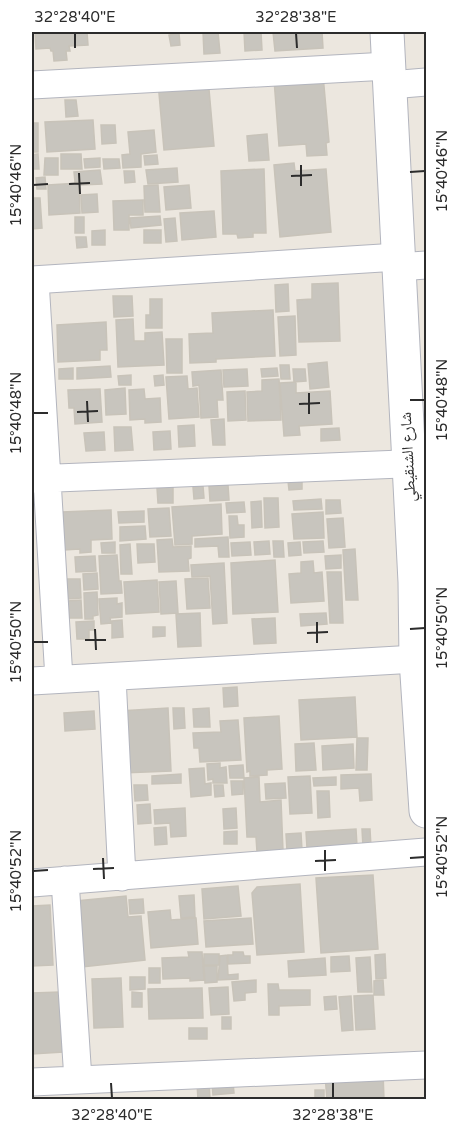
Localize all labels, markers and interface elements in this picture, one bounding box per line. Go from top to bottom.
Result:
text: 32°28'40"E [34,8,116,26]
text: 32°28'38"E [255,8,337,26]
text: 15°40'46"N [433,130,451,212]
text: 15°40'46"N [7,144,25,226]
text: 15°40'48"N [433,359,451,441]
text: 15°40'48"N [7,372,25,454]
street label: شارع الشنقيطي [396,411,422,503]
text: 15°40'50"N [433,587,451,669]
text: 15°40'50"N [7,601,25,683]
text: 15°40'52"N [433,816,451,898]
text: 15°40'52"N [7,830,25,912]
text: 32°28'40"E [71,1106,153,1124]
text: 32°28'38"E [292,1106,374,1124]

